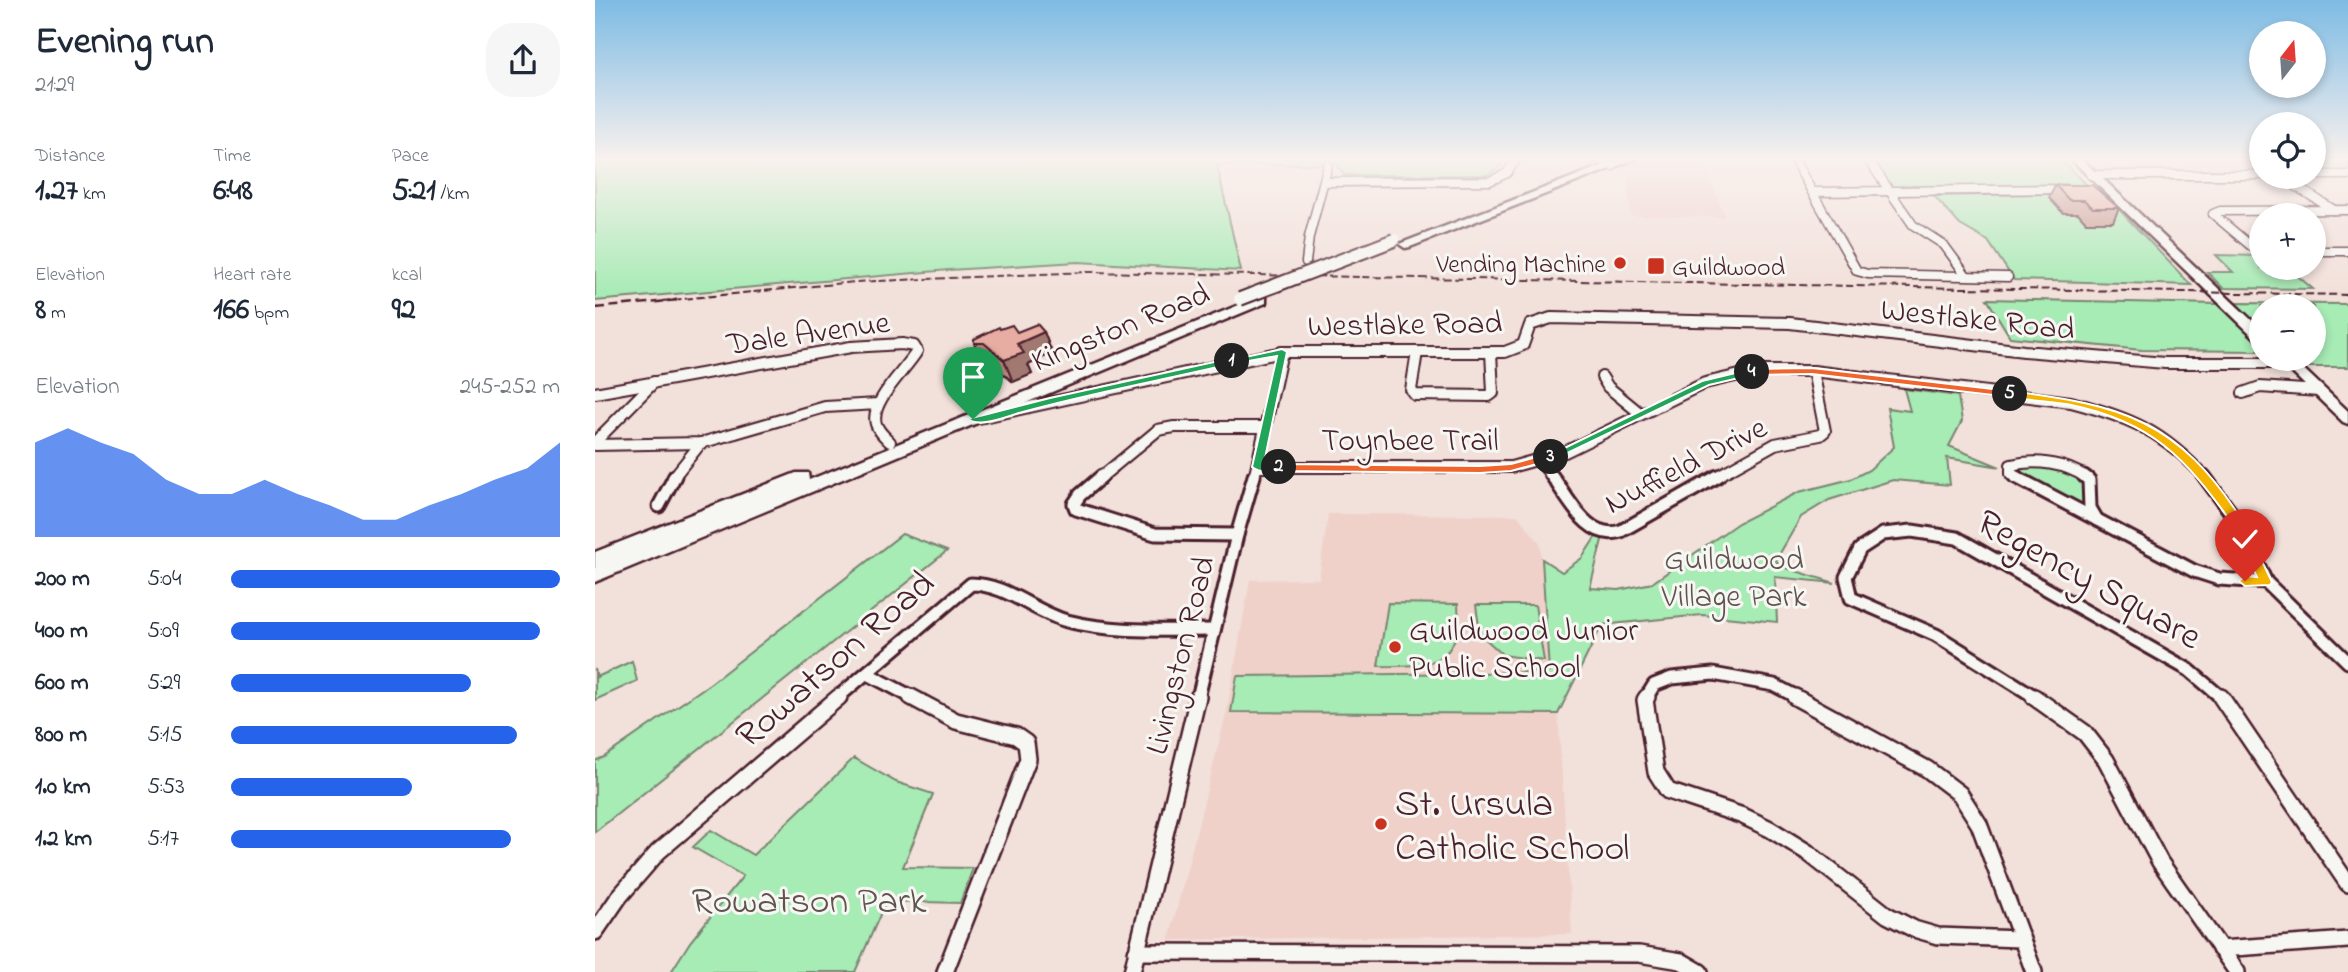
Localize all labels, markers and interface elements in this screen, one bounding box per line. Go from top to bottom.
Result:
text: Evening run [35,15,214,71]
north arrow [2249,21,2326,98]
map controls [2249,21,2326,371]
button: share [486,23,560,97]
text: 21:29 [35,69,74,102]
button: locate [2249,112,2326,189]
text: Distance [35,143,105,170]
text: Time [213,143,251,170]
text: Pace [392,143,429,170]
text: 1.27 [35,170,78,214]
text: 6:48 [213,170,253,214]
text: 5:21 [392,170,436,214]
text: km [78,181,106,208]
text: /km [436,181,470,208]
button: + [2249,203,2326,280]
place label: Vending Machine [1435,247,1606,285]
place label: Guildwood [1672,250,1786,288]
marker: Vending Machine [1612,255,1628,271]
marker: Guildwood [1646,256,1666,276]
text: Elevation [35,262,105,289]
text: Heart rate [213,262,291,289]
text: kcal [392,262,422,289]
street label: Kingston Road [1025,272,1218,386]
street label: Westlake Road [1878,288,2077,355]
text: 8 [35,289,46,333]
text: 166 [213,289,249,333]
text: 92 [392,289,416,333]
button: − [2249,294,2326,371]
text: m [46,300,66,327]
text: bpm [249,300,289,327]
street label: Dale Avenue [723,301,894,370]
street label: Westlake Road [1307,301,1503,352]
pin: 1 [1215,344,1249,378]
pin [943,347,1003,419]
text: 1 [1228,347,1235,374]
pin: 4 [1735,354,1769,390]
icon: arrive [954,358,992,396]
text: 4 [1748,358,1755,385]
text: Elevation [35,371,120,404]
text: 245–252 m [460,371,560,404]
pin: 5 [1993,376,2027,412]
text: 5 [2004,380,2015,407]
street label: Nuffield Drive [1597,406,1777,528]
street label: Toynbee Trail [1321,419,1499,466]
pin: 3 [1534,440,1569,475]
text: 3 [1547,443,1554,470]
pin: 2 [1261,449,1297,484]
text: 2 [1274,453,1283,480]
street label: Regency Square [1965,497,2212,667]
pin [2215,509,2275,581]
icon: check [2226,520,2264,558]
park label: Guildwood Village Park [1661,538,1807,622]
street label: Livingston Road [1135,552,1230,760]
street label: Rowatson Road [724,558,949,764]
text: 200 m [35,563,90,596]
text: 5:04 [147,563,182,596]
place label: Guildwood Junior Public School [1409,609,1638,693]
text: 400 m [35,615,88,648]
text: 5:09 [147,615,179,648]
marker: Guildwood Junior Public School [1387,639,1403,655]
text: 600 m [35,667,89,700]
text: 5:29 [147,667,180,700]
text: 800 m [35,719,87,752]
text: 5:15 [147,719,183,752]
text: 1.0 km [35,771,91,804]
text: 5:53 [147,771,185,804]
place label: St. Ursula Catholic School [1395,778,1630,878]
marker: St. Ursula Catholic School [1373,816,1389,832]
text: 1.2 km [35,823,92,856]
text: 5:17 [147,823,179,856]
park label: Rowatson Park [692,875,927,931]

